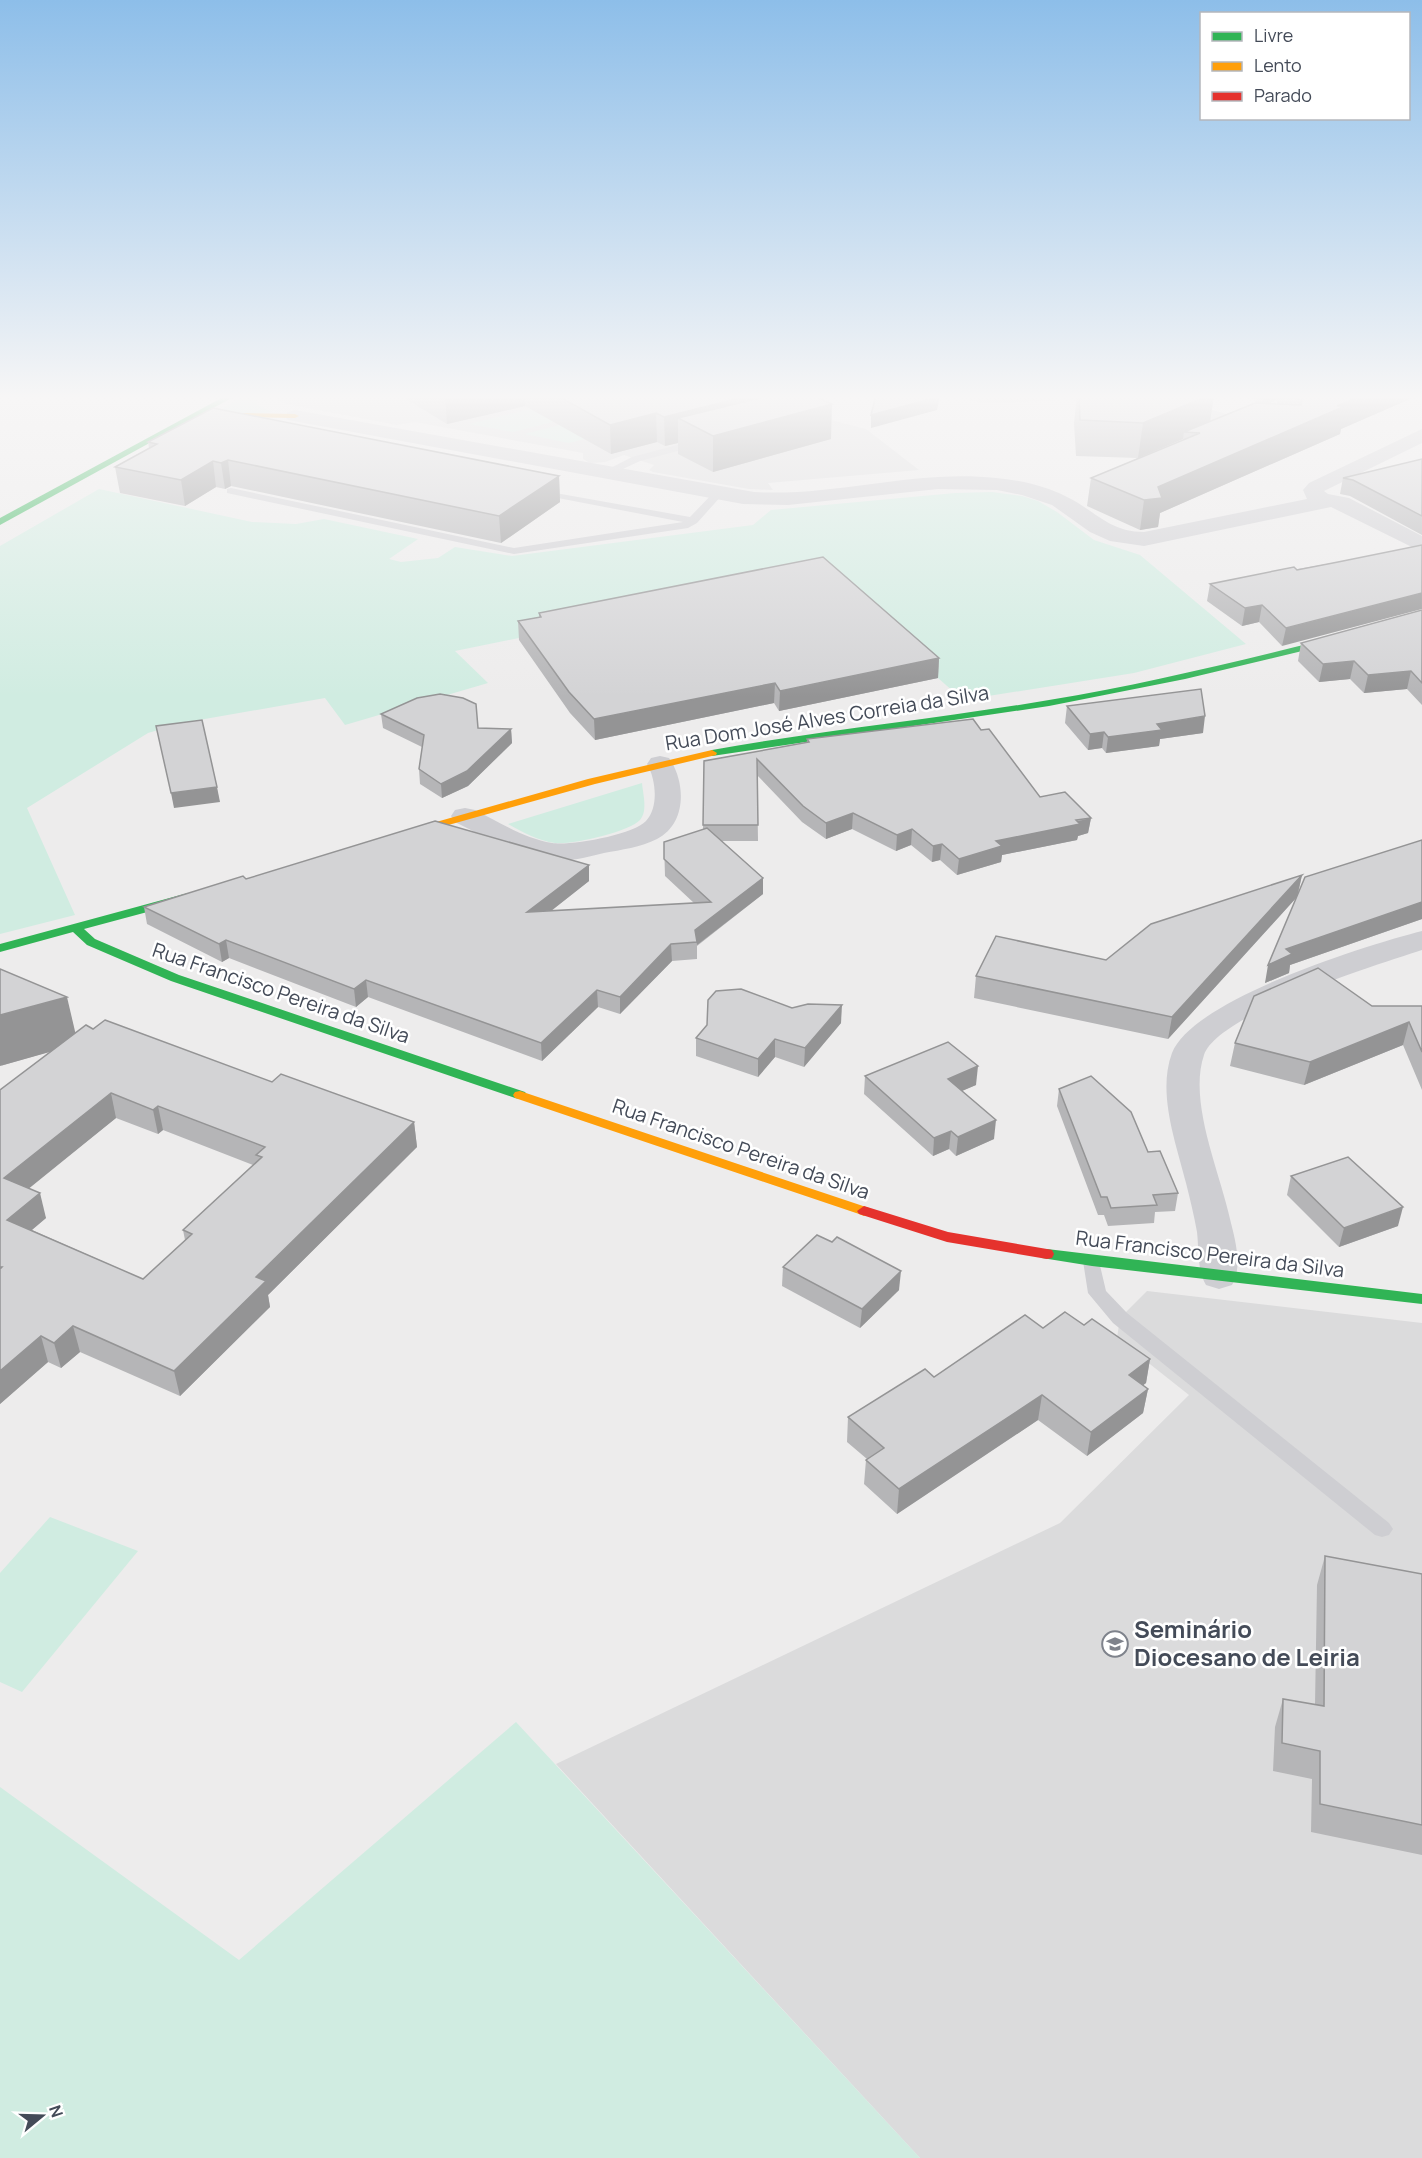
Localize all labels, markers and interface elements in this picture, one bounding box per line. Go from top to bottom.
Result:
legend [1200,12,1410,120]
text: Livre [1254,23,1293,47]
text: Lento [1254,53,1302,77]
text: Parado [1254,83,1312,107]
street label: Rua Dom José Alves Correia da Silva [663,679,991,756]
street label: Rua Francisco Pereira da Silva [149,936,413,1049]
street label: Rua Francisco Pereira da Silva [609,1092,873,1205]
street label: Rua Francisco Pereira da Silva [1074,1224,1346,1283]
place label: Seminário Diocesano de Leiria [1134,1612,1360,1673]
school or university icon: Seminário Diocesano de Leiria [1100,1629,1130,1659]
north arrow [12,2086,72,2146]
text: N [44,2102,68,2120]

